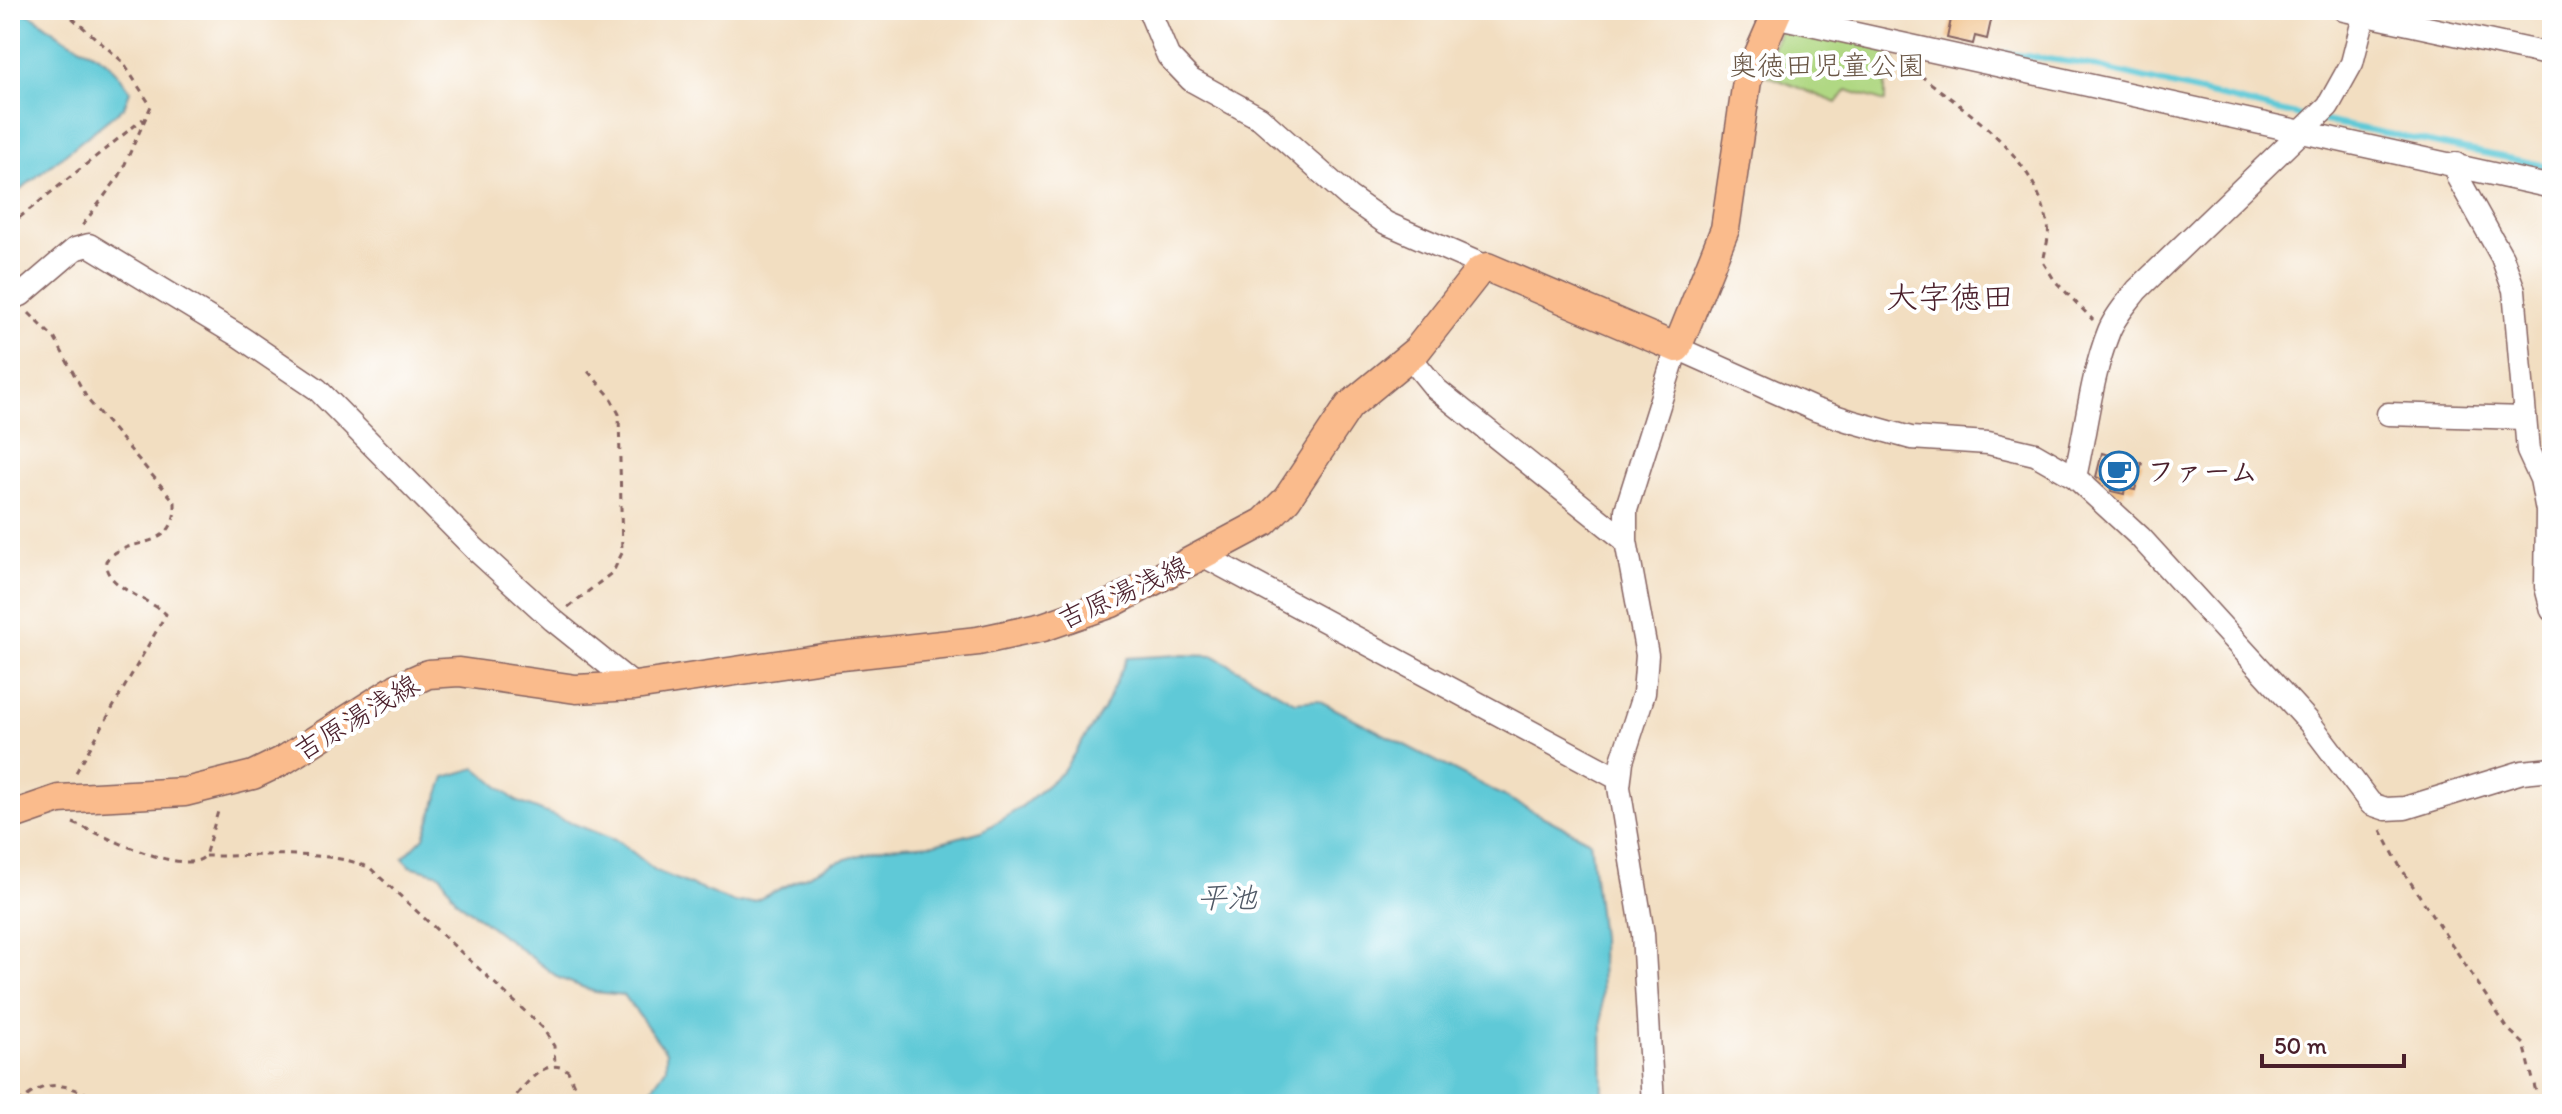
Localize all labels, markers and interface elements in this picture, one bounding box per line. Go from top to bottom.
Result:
park label: 奥徳田児童公園 [1729,48,1925,82]
district label: 大字徳田 [1886,278,2014,316]
cafe icon: ファーム [2098,450,2140,492]
place label: ファーム [2147,454,2258,488]
street label: 吉原湯浅線 [1052,548,1194,636]
street label: 吉原湯浅線 [287,666,425,768]
water label: 平池 [1197,879,1258,916]
scale bar [2262,1018,2404,1068]
text: 50 m [2274,1031,2327,1060]

